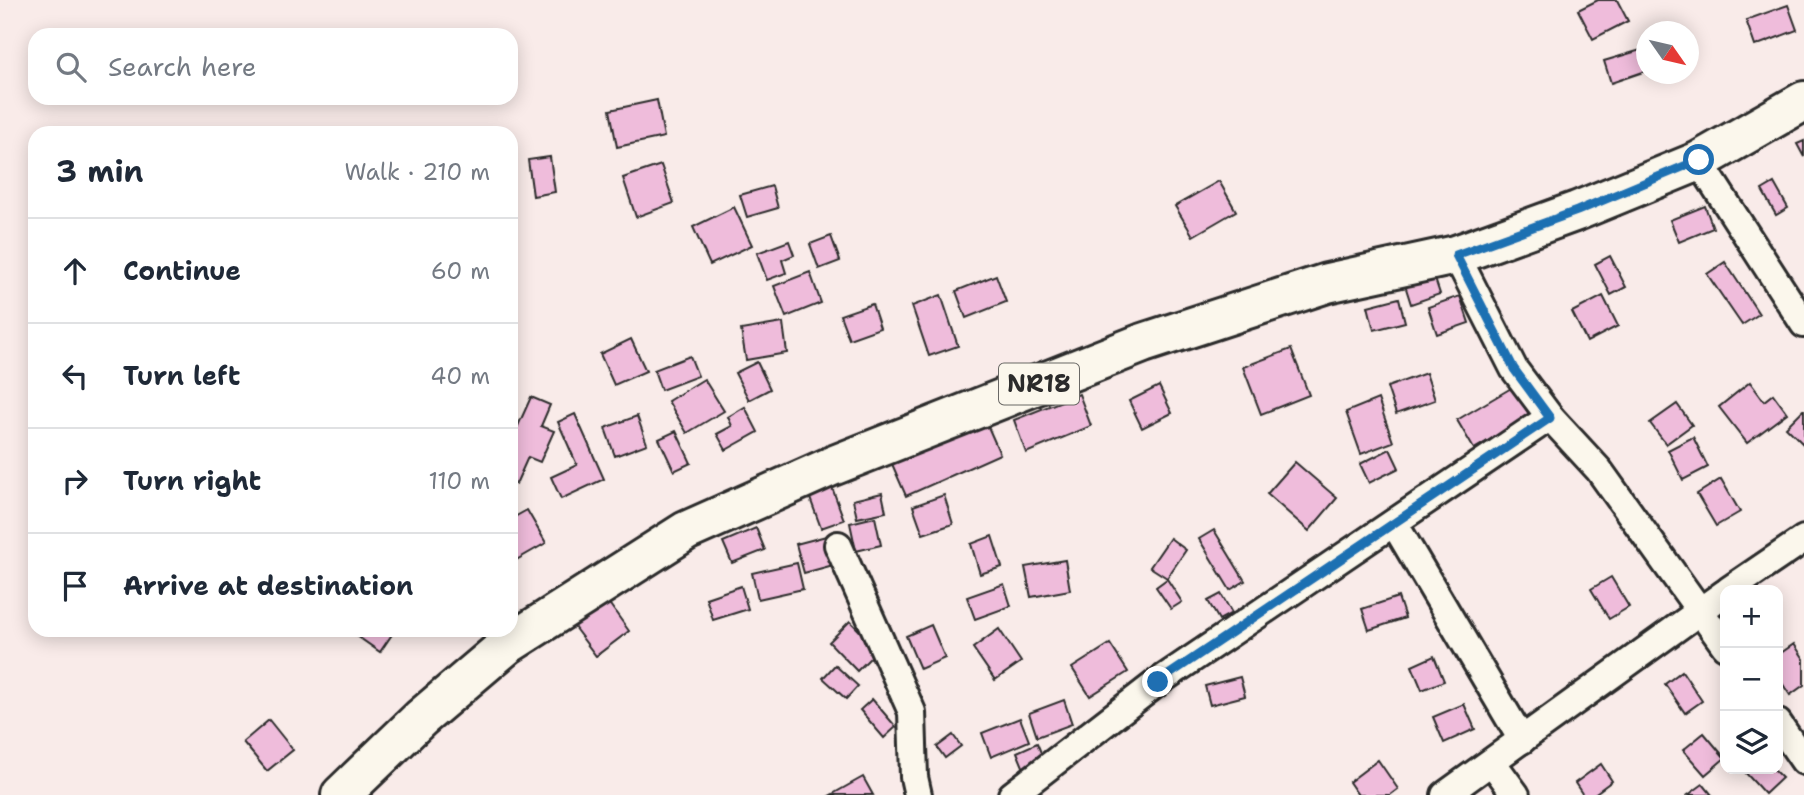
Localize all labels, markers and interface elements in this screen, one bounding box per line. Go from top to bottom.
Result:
north arrow [1636,21,1699,84]
search box [28,28,518,105]
icon: search [52,48,90,86]
text: Search here [108,49,257,84]
route start [1683,144,1714,175]
text: 3 min [56,151,143,192]
text: Walk · 210 m [345,157,490,187]
icon: ahead [56,252,94,290]
text: Continue [123,253,241,288]
text: 60 m [431,256,490,286]
icon: left [56,357,94,395]
text: Turn left [123,358,240,393]
text: 40 m [430,361,490,391]
road number: NR18 [999,363,1079,404]
icon: right [56,462,94,500]
text: Turn right [123,463,261,498]
text: 110 m [428,466,490,496]
icon: arrive [56,567,94,605]
text: Arrive at destination [123,568,413,603]
map controls [1720,585,1783,774]
button: + [1720,585,1783,648]
button: − [1720,648,1783,711]
route end [1142,666,1173,697]
button: layers [1720,711,1783,774]

